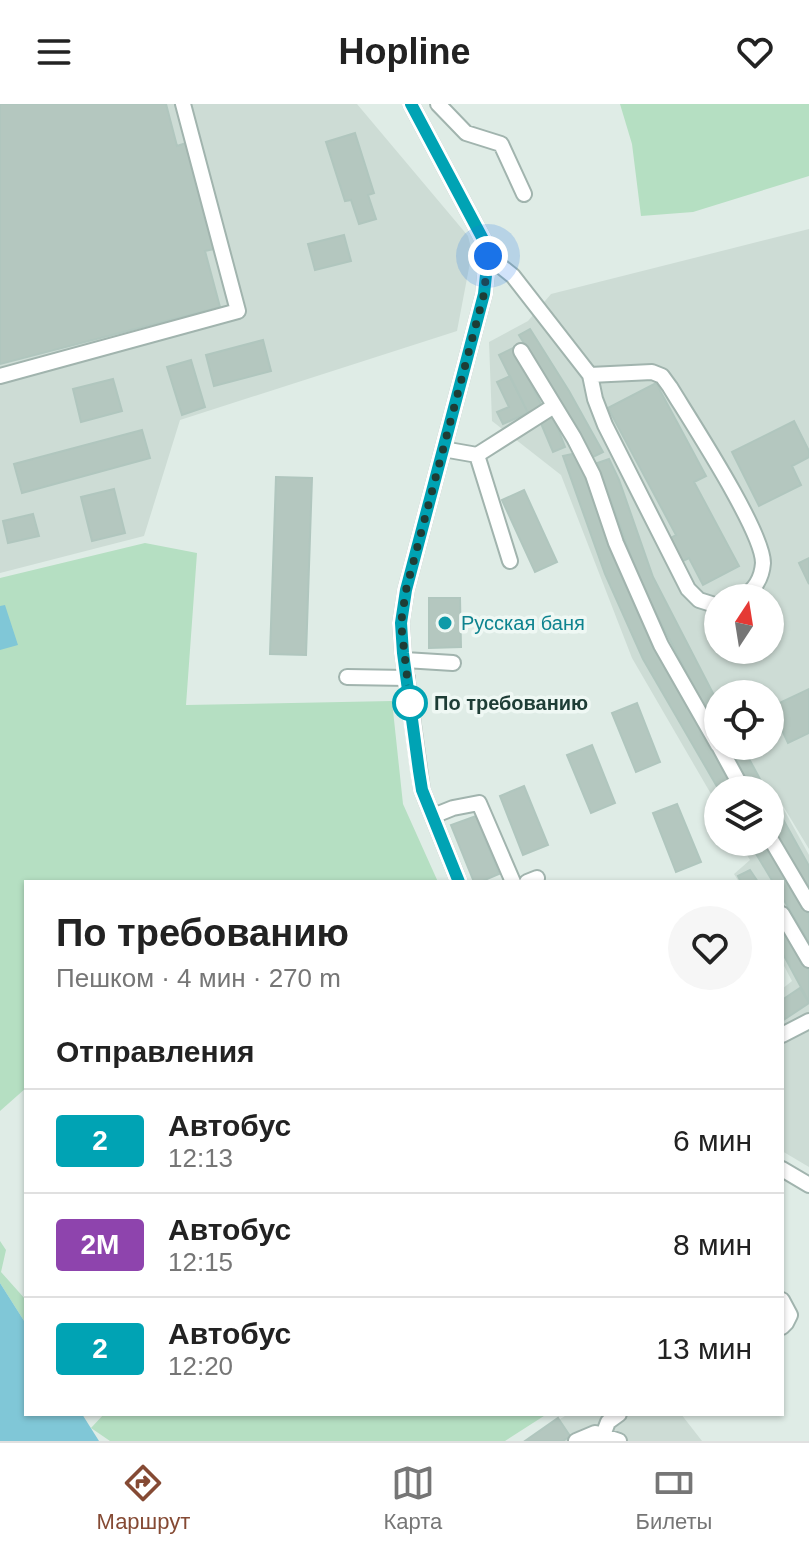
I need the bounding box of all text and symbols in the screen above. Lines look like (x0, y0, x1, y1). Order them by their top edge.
icon: menu (32, 30, 76, 74)
icon: heart (733, 30, 777, 74)
text: Hopline (339, 31, 471, 72)
your location (468, 236, 508, 276)
north arrow (704, 584, 784, 664)
map controls (704, 584, 784, 856)
place label: Русская баня (461, 612, 585, 634)
marker: Русская баня (436, 614, 454, 632)
button: locate (704, 680, 784, 760)
marker: По требованию (393, 686, 427, 720)
place label: По требованию (434, 692, 588, 714)
button: layers (704, 776, 784, 856)
button: heart (668, 906, 752, 990)
text: По требованию (56, 912, 349, 954)
text: Пешком · 4 мин · 270 m (56, 963, 341, 993)
text: Отправления (56, 1035, 255, 1068)
text: Автобус (168, 1109, 291, 1142)
text: 6 мин (673, 1124, 752, 1157)
text: 2 (92, 1125, 108, 1156)
text: 12:13 (168, 1143, 233, 1173)
text: Автобус (168, 1213, 291, 1246)
text: 8 мин (673, 1228, 752, 1261)
text: 2М (81, 1229, 119, 1260)
text: 12:15 (168, 1247, 233, 1277)
text: Автобус (168, 1317, 291, 1350)
text: 13 мин (656, 1332, 752, 1365)
text: 2 (92, 1333, 108, 1364)
text: 12:20 (168, 1351, 233, 1381)
tab: Маршрут (97, 1461, 190, 1535)
tab: Карта (383, 1461, 442, 1535)
tab: Билеты (635, 1461, 712, 1535)

